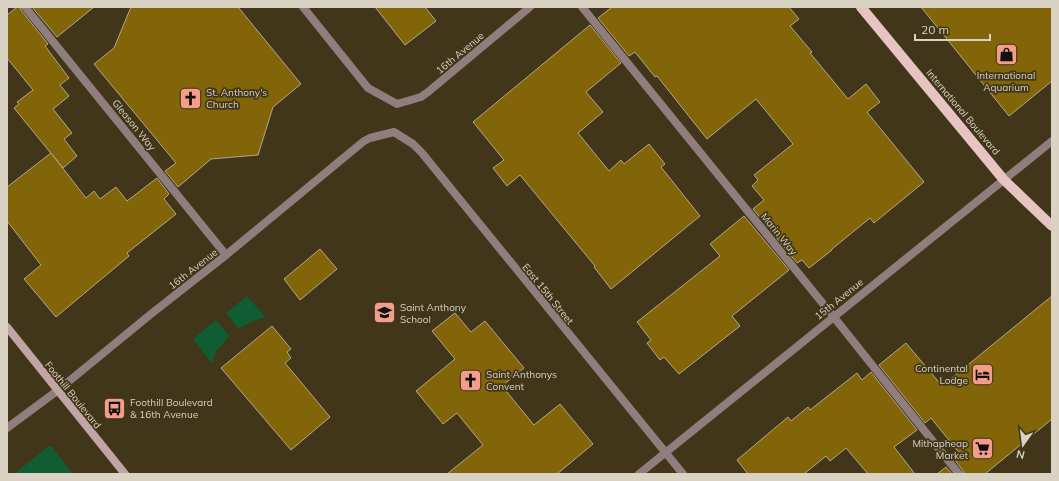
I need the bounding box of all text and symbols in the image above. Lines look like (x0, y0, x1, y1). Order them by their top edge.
scale bar (915, 16, 990, 42)
text: 20 m (921, 22, 949, 37)
street label: 16th Avenue (433, 29, 487, 77)
shop icon: International Aquarium (993, 42, 1019, 68)
street label: International Boulevard (923, 66, 1003, 158)
place label: International Aquarium (977, 69, 1035, 94)
church icon: St. Anthony's Church (177, 85, 203, 111)
place label: St. Anthony's Church (206, 86, 267, 111)
street label: Gleason Way (109, 97, 159, 154)
street label: Marin Way (758, 210, 800, 258)
street label: 16th Avenue (166, 246, 220, 292)
street label: East 15th Street (520, 261, 577, 327)
street label: 15th Avenue (812, 275, 866, 323)
school or university icon: Saint Anthony School (371, 300, 397, 326)
place label: Saint Anthony School (400, 301, 467, 326)
street label: Foothill Boulevard (42, 359, 104, 431)
hotel icon: Continental Lodge (970, 361, 996, 387)
place label: Continental Lodge (915, 362, 968, 387)
church icon: Saint Anthonys Convent (457, 367, 483, 393)
place label: Saint Anthonys Convent (486, 368, 557, 393)
bus stop icon: Foothill Boulevard & 16th Avenue (102, 395, 128, 421)
place label: Foothill Boulevard & 16th Avenue (130, 396, 213, 421)
north arrow (1003, 425, 1043, 465)
supermarket icon: Mithapheap Market (970, 436, 996, 462)
place label: Mithapheap Market (912, 437, 968, 462)
text: N (1015, 447, 1026, 463)

